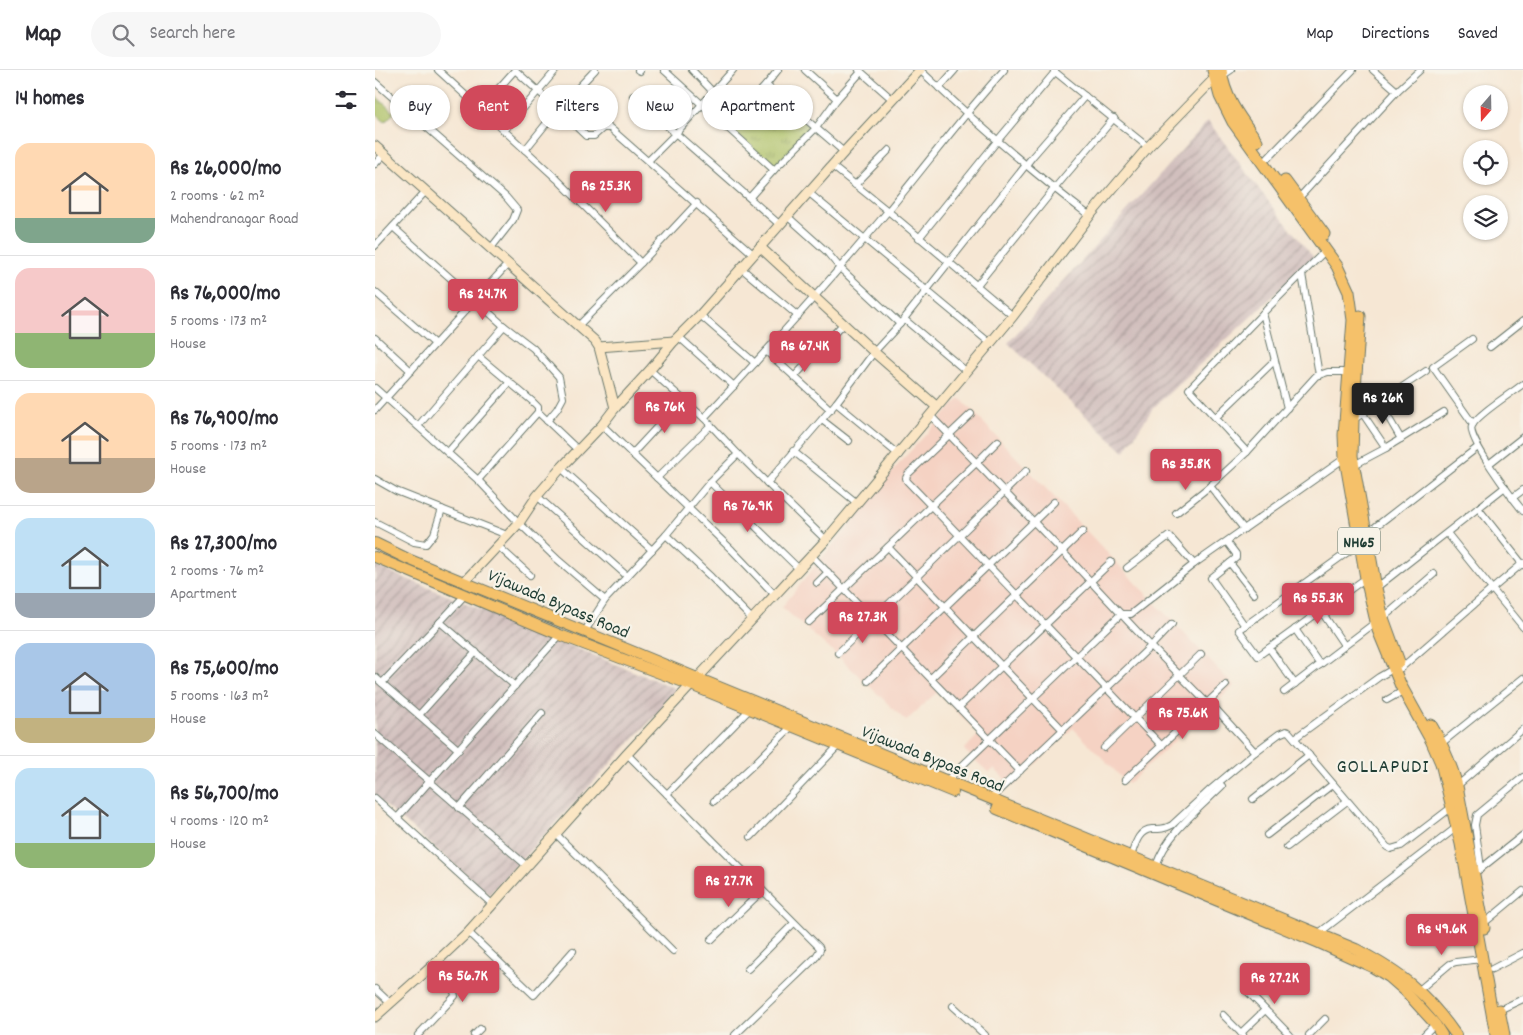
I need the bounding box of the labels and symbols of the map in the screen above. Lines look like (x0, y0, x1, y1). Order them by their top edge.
north arrow (1463, 85, 1507, 130)
pin: Rs 25.3K (554, 170, 658, 213)
pin: Rs 24.7K (431, 278, 535, 321)
pin: Rs 67.4K (753, 330, 857, 373)
pin: Rs 26K (1342, 382, 1424, 425)
pin: Rs 76K (624, 392, 706, 434)
pin: Rs 35.8K (1134, 448, 1238, 491)
pin: Rs 76.9K (696, 490, 800, 533)
road number: NH65 (1338, 528, 1380, 554)
street label: Vijawada Bypass Road (483, 564, 633, 646)
pin: Rs 55.3K (1266, 582, 1370, 625)
pin: Rs 27.3K (811, 602, 915, 644)
pin: Rs 75.6K (1131, 698, 1235, 740)
street label: Vijawada Bypass Road (857, 720, 1007, 800)
district label: GOLLAPUDI (1336, 754, 1430, 782)
pin: Rs 27.7K (677, 866, 781, 908)
pin: Rs 49.6K (1390, 914, 1494, 956)
pin: Rs 56.7K (411, 960, 515, 1003)
pin: Rs 27.2K (1223, 962, 1327, 1005)

